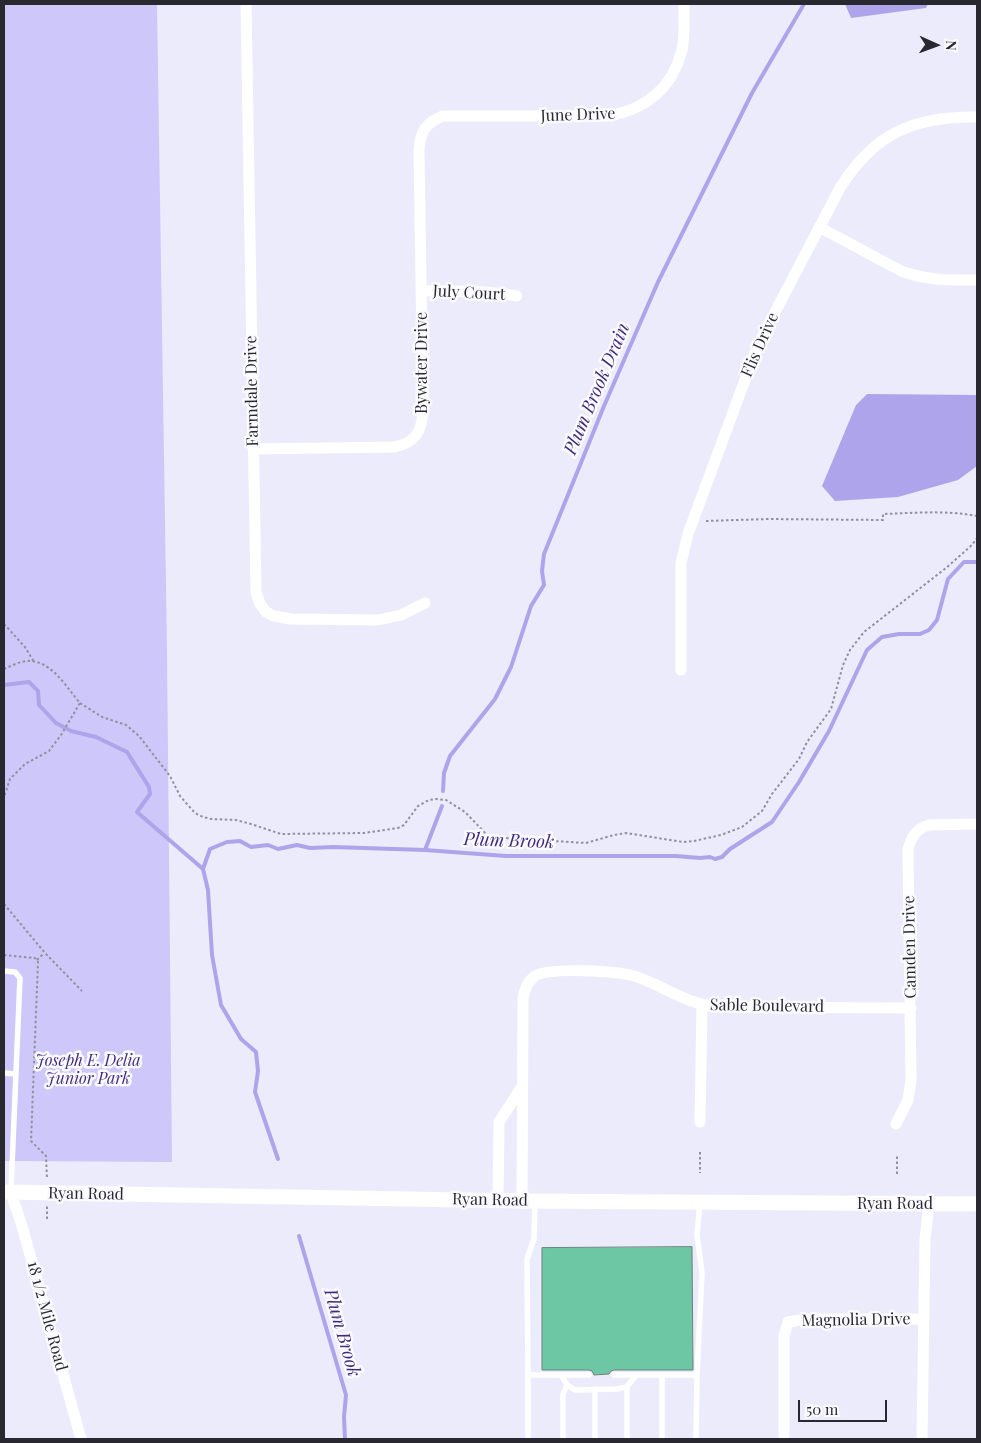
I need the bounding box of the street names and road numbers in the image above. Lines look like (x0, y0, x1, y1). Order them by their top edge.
street label: June Drive (540, 104, 616, 126)
street label: July Court (432, 282, 506, 304)
street label: Flis Drive (737, 310, 783, 380)
street label: Bywater Drive (412, 312, 432, 414)
street label: Farmdale Drive (241, 335, 263, 447)
street label: Camden Drive (900, 895, 920, 999)
street label: Sable Boulevard (710, 995, 824, 1017)
street label: Ryan Road (48, 1184, 124, 1204)
street label: Ryan Road (452, 1190, 528, 1210)
street label: Ryan Road (857, 1194, 933, 1214)
street label: 18 1/2 Mile Road (23, 1259, 71, 1373)
street label: Magnolia Drive (801, 1309, 911, 1331)

